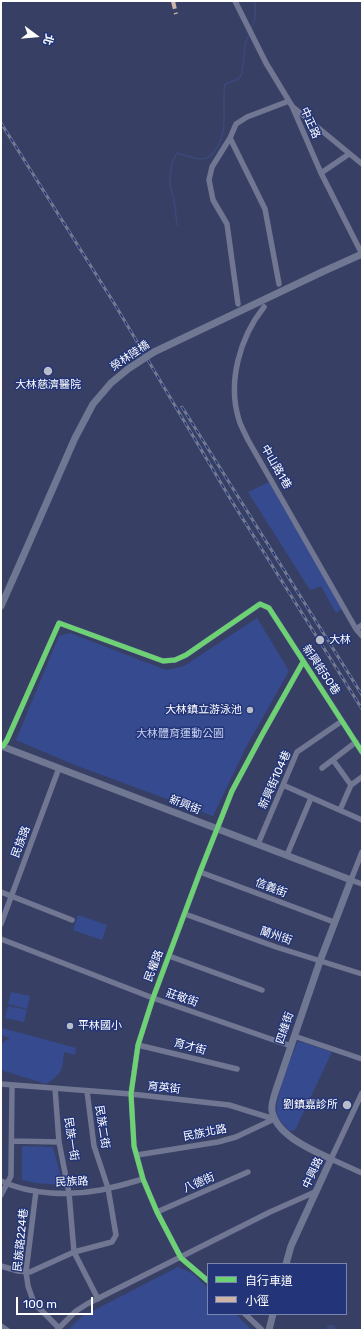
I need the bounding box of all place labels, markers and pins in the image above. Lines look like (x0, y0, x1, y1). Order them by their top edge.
marker: 大林慈濟醫院 (42, 365, 54, 377)
place label: 大林慈濟醫院 (15, 378, 81, 392)
place label: 大林 (329, 633, 351, 647)
marker: 大林 (314, 634, 326, 646)
place label: 大林鎮立游泳池 (165, 703, 242, 717)
marker: 大林鎮立游泳池 (245, 705, 255, 715)
place label: 平林國小 (78, 1019, 122, 1033)
marker: 平林國小 (65, 1021, 75, 1031)
place label: 劉鎮嘉診所 (283, 1098, 338, 1112)
marker: 劉鎮嘉診所 (341, 1099, 353, 1111)

